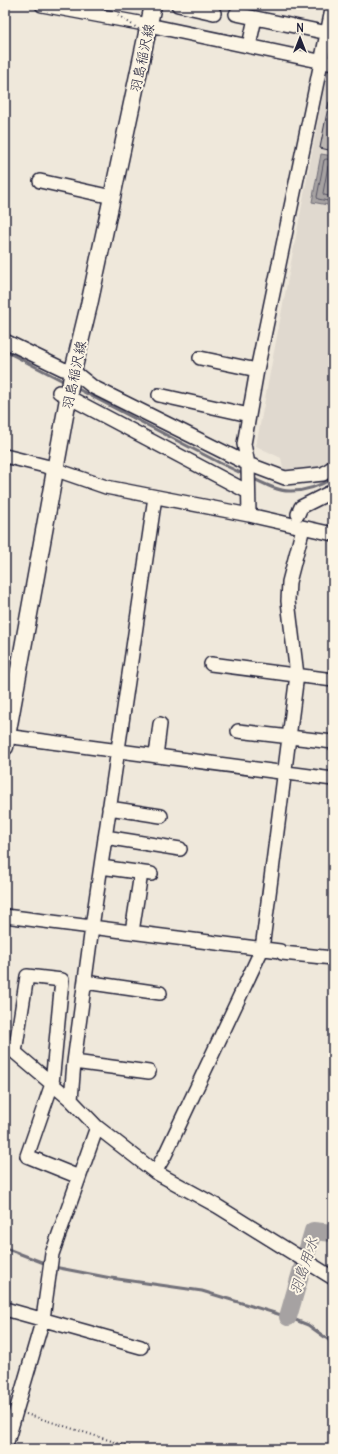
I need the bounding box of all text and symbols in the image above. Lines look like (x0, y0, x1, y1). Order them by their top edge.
north arrow (280, 18, 320, 58)
text: N (296, 21, 304, 35)
street label: 羽島稲沢線 (126, 22, 158, 94)
street label: 羽島稲沢線 (58, 339, 90, 411)
water label: 羽島用水 (285, 1234, 322, 1297)

